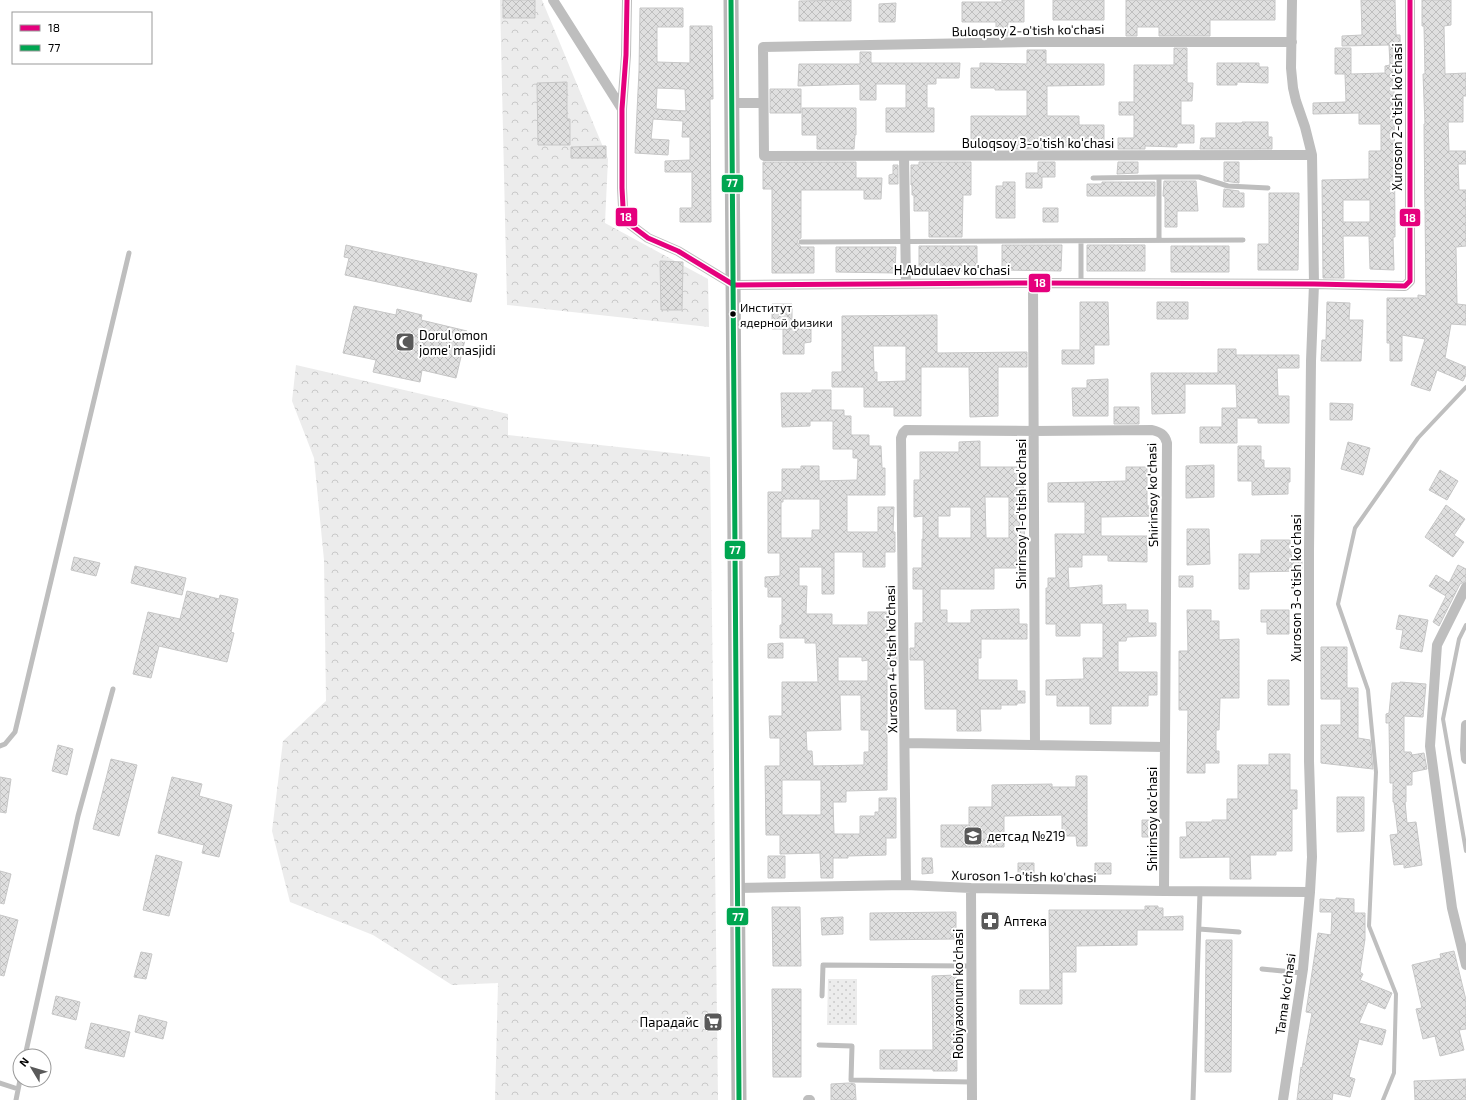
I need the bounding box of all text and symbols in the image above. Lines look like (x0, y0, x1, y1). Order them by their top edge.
legend (12, 12, 152, 64)
text: 18 (48, 20, 60, 34)
street label: Buloqsoy 2-o'tish ko'chasi (952, 21, 1104, 39)
text: 77 (48, 40, 60, 54)
street label: Xuroson 2-o'tish ko'chasi (1389, 43, 1405, 191)
street label: Buloqsoy 3-o'tish ko'chasi (962, 135, 1114, 151)
line badge: 77 (721, 174, 744, 193)
text: 77 (726, 176, 738, 189)
line badge: 18 (615, 207, 638, 227)
line badge: 18 (1399, 208, 1421, 227)
text: 18 (620, 210, 632, 223)
text: 18 (1404, 211, 1416, 224)
street label: H.Abdulaev ko'chasi (894, 262, 1010, 278)
line badge: 18 (1028, 273, 1051, 293)
text: 18 (1034, 276, 1046, 289)
place label: Институт ядерной физики (740, 300, 833, 329)
marker: Институт ядерной физики (728, 309, 738, 319)
place label: Dorul omon jome' masjidi (419, 327, 496, 358)
mosque icon: Dorul omon jome' masjidi (394, 331, 416, 353)
street label: Shirinsoy 1-o'tish ko'chasi (1013, 439, 1029, 589)
street label: Shirinsoy ko'chasi (1143, 443, 1161, 547)
street label: Xuroson 3-o'tish ko'chasi (1288, 514, 1304, 662)
line badge: 77 (724, 540, 746, 560)
text: 77 (729, 543, 741, 556)
street label: Xuroson 4-o'tish ko'chasi (882, 585, 900, 733)
street label: Shirinsoy ko'chasi (1144, 767, 1160, 871)
school or university icon: детсад №219 (962, 825, 984, 847)
place label: детсад №219 (987, 828, 1066, 844)
street label: Хuroson 1-o'tish ko'chasi (951, 867, 1097, 885)
line badge: 77 (726, 907, 749, 926)
text: 77 (732, 910, 744, 923)
pharmacy icon: Аптека (979, 910, 1001, 932)
place label: Аптека (1004, 913, 1047, 929)
street label: Robiyaxonum ko'chasi (950, 929, 966, 1059)
street label: Tama ko'chasi (1271, 952, 1299, 1036)
supermarket icon: Парадайс (702, 1011, 724, 1033)
place label: Парадайс (640, 1014, 699, 1030)
north arrow (12, 1048, 52, 1088)
text: N (16, 1054, 31, 1069)

